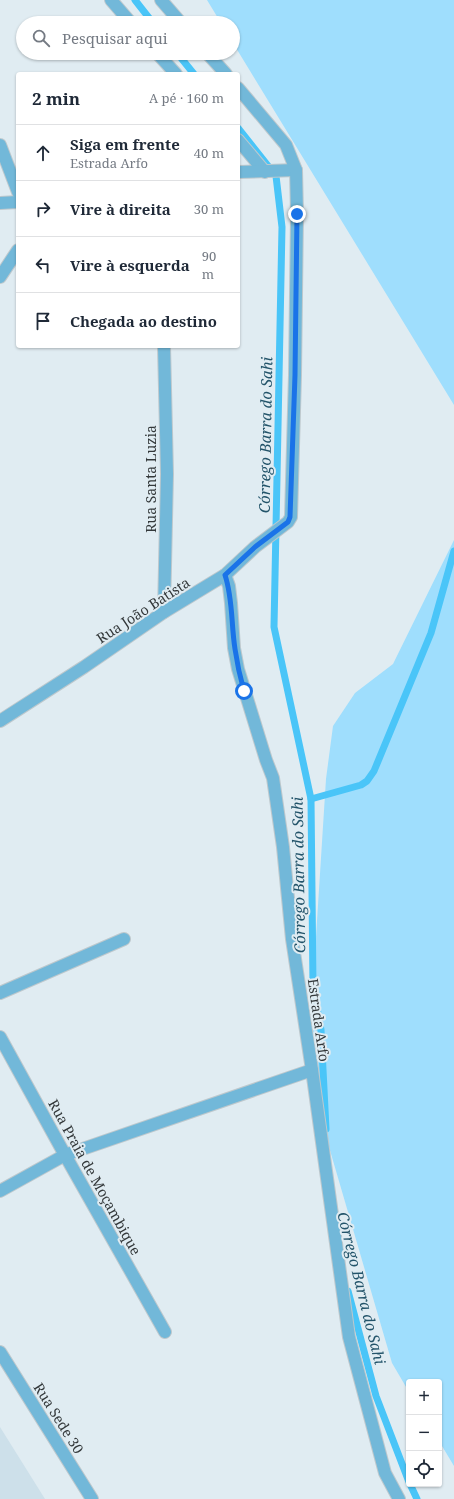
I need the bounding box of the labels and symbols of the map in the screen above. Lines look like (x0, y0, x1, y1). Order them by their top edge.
route end (288, 205, 306, 223)
water label: Córrego Barra do Sahi (254, 356, 276, 513)
street label: Rua Santa Luzia (141, 425, 160, 533)
street label: Rua João Batista (93, 573, 193, 647)
route start (235, 682, 253, 700)
water label: Córrego Barra do Sahi (287, 796, 309, 953)
street label: Estrada Arfo (304, 977, 334, 1063)
street label: Rua Praia de Moçambique (44, 1096, 146, 1258)
water label: Córrego Barra do Sahi (333, 1210, 391, 1367)
street label: Rua Sede 30 (30, 1379, 88, 1457)

